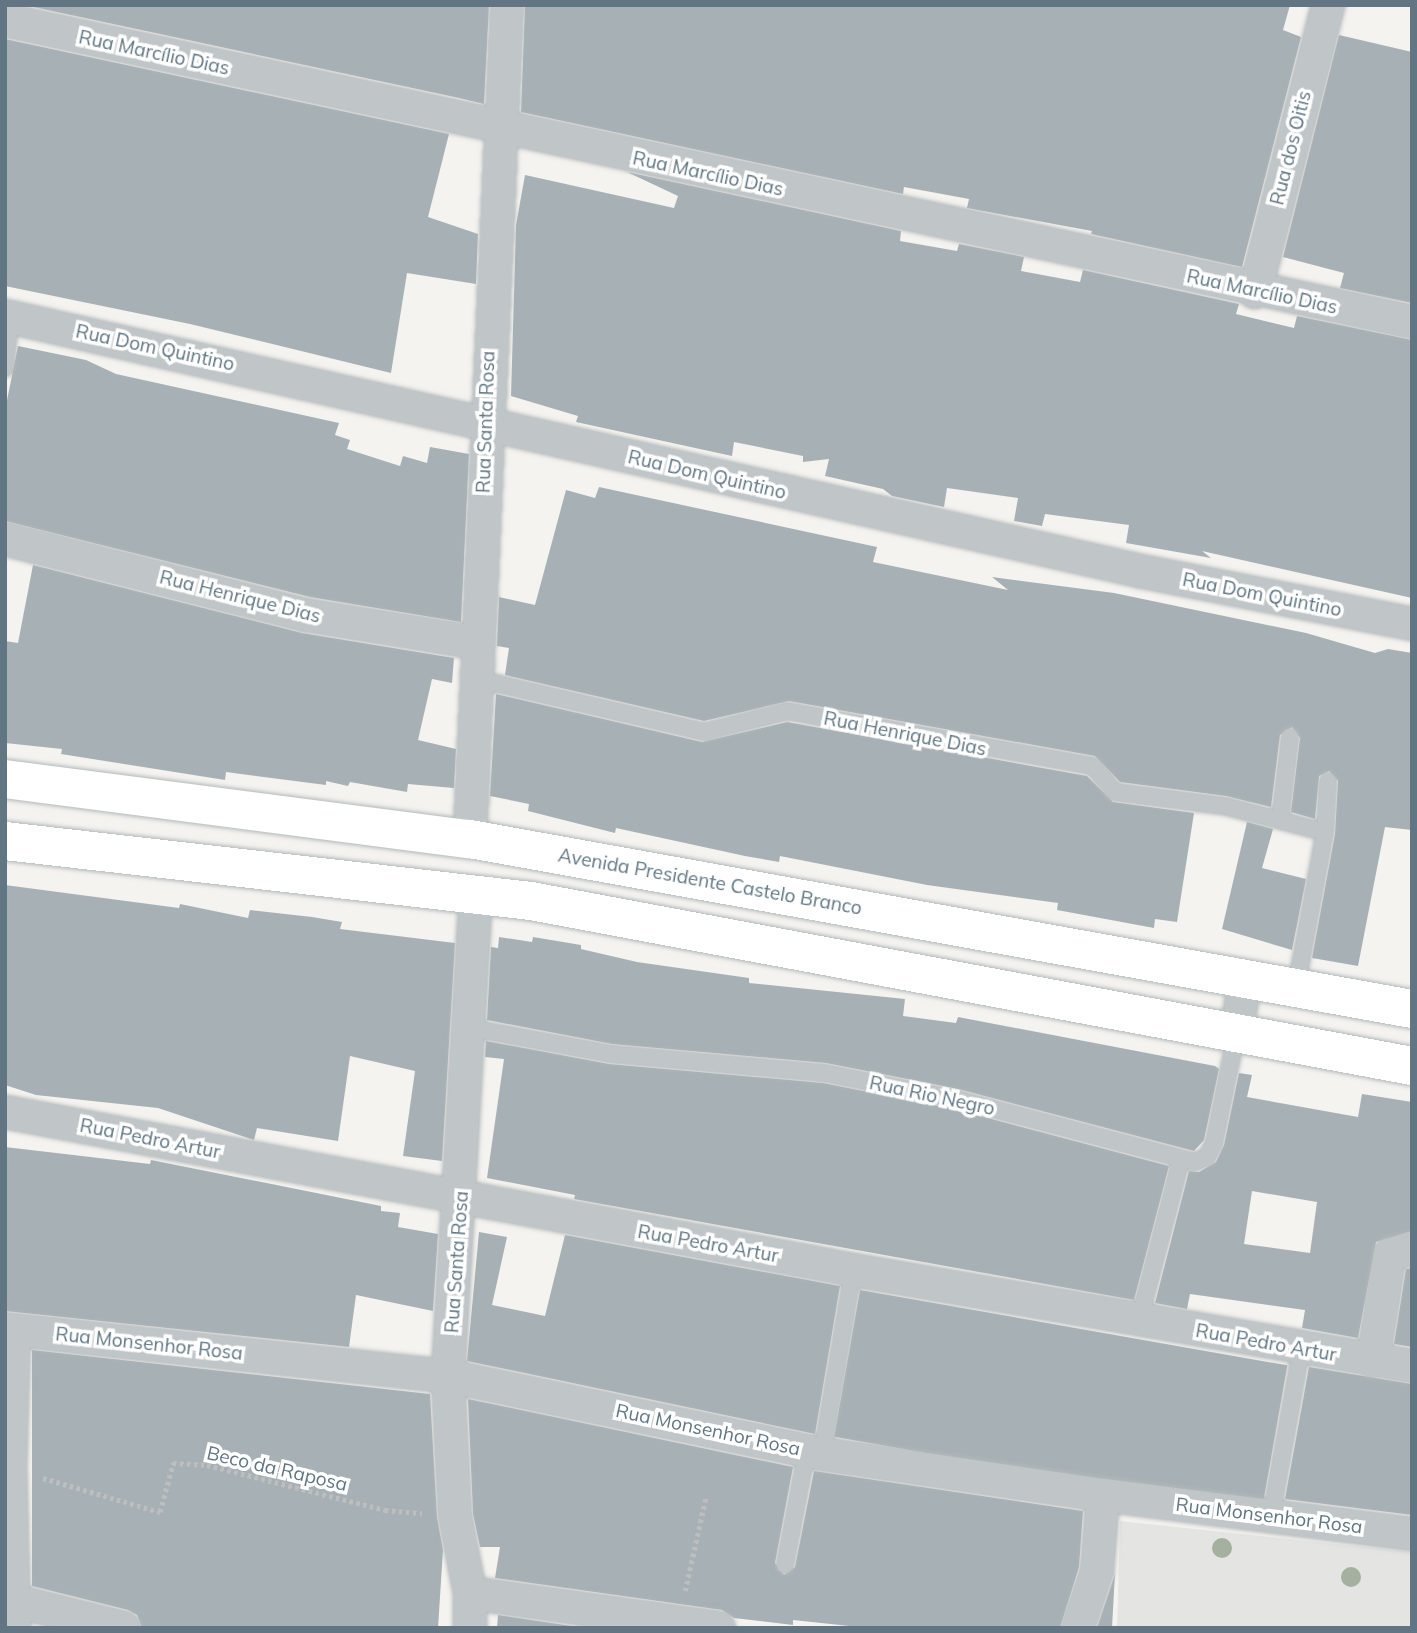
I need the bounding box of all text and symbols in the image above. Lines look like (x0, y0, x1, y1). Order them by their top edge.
street label: Rua Marcílio Dias (77, 26, 231, 80)
street label: Rua dos Oitis (1266, 89, 1316, 207)
street label: Rua Marcílio Dias (631, 147, 785, 201)
street label: Rua Marcílio Dias (1185, 265, 1339, 319)
street label: Rua Dom Quintino (74, 320, 236, 376)
street label: Rua Santa Rosa (472, 350, 500, 494)
street label: Rua Dom Quintino (626, 446, 788, 504)
street label: Rua Henrique Dias (157, 566, 323, 628)
street label: Rua Dom Quintino (1181, 568, 1343, 622)
street label: Rua Henrique Dias (822, 707, 988, 761)
street label: Avenida Presidente Castelo Branco (556, 844, 864, 920)
street label: Rua Rio Negro (867, 1072, 997, 1120)
street label: Rua Pedro Artur (78, 1114, 222, 1164)
street label: Rua Santa Rosa (441, 1190, 473, 1334)
street label: Rua Pedro Artur (636, 1220, 780, 1268)
street label: Rua Pedro Artur (1194, 1319, 1338, 1367)
street label: Rua Monsenhor Rosa (54, 1323, 244, 1365)
street label: Rua Monsenhor Rosa (614, 1399, 802, 1461)
street label: Beco da Raposa (204, 1442, 350, 1496)
street label: Rua Monsenhor Rosa (1174, 1493, 1364, 1539)

